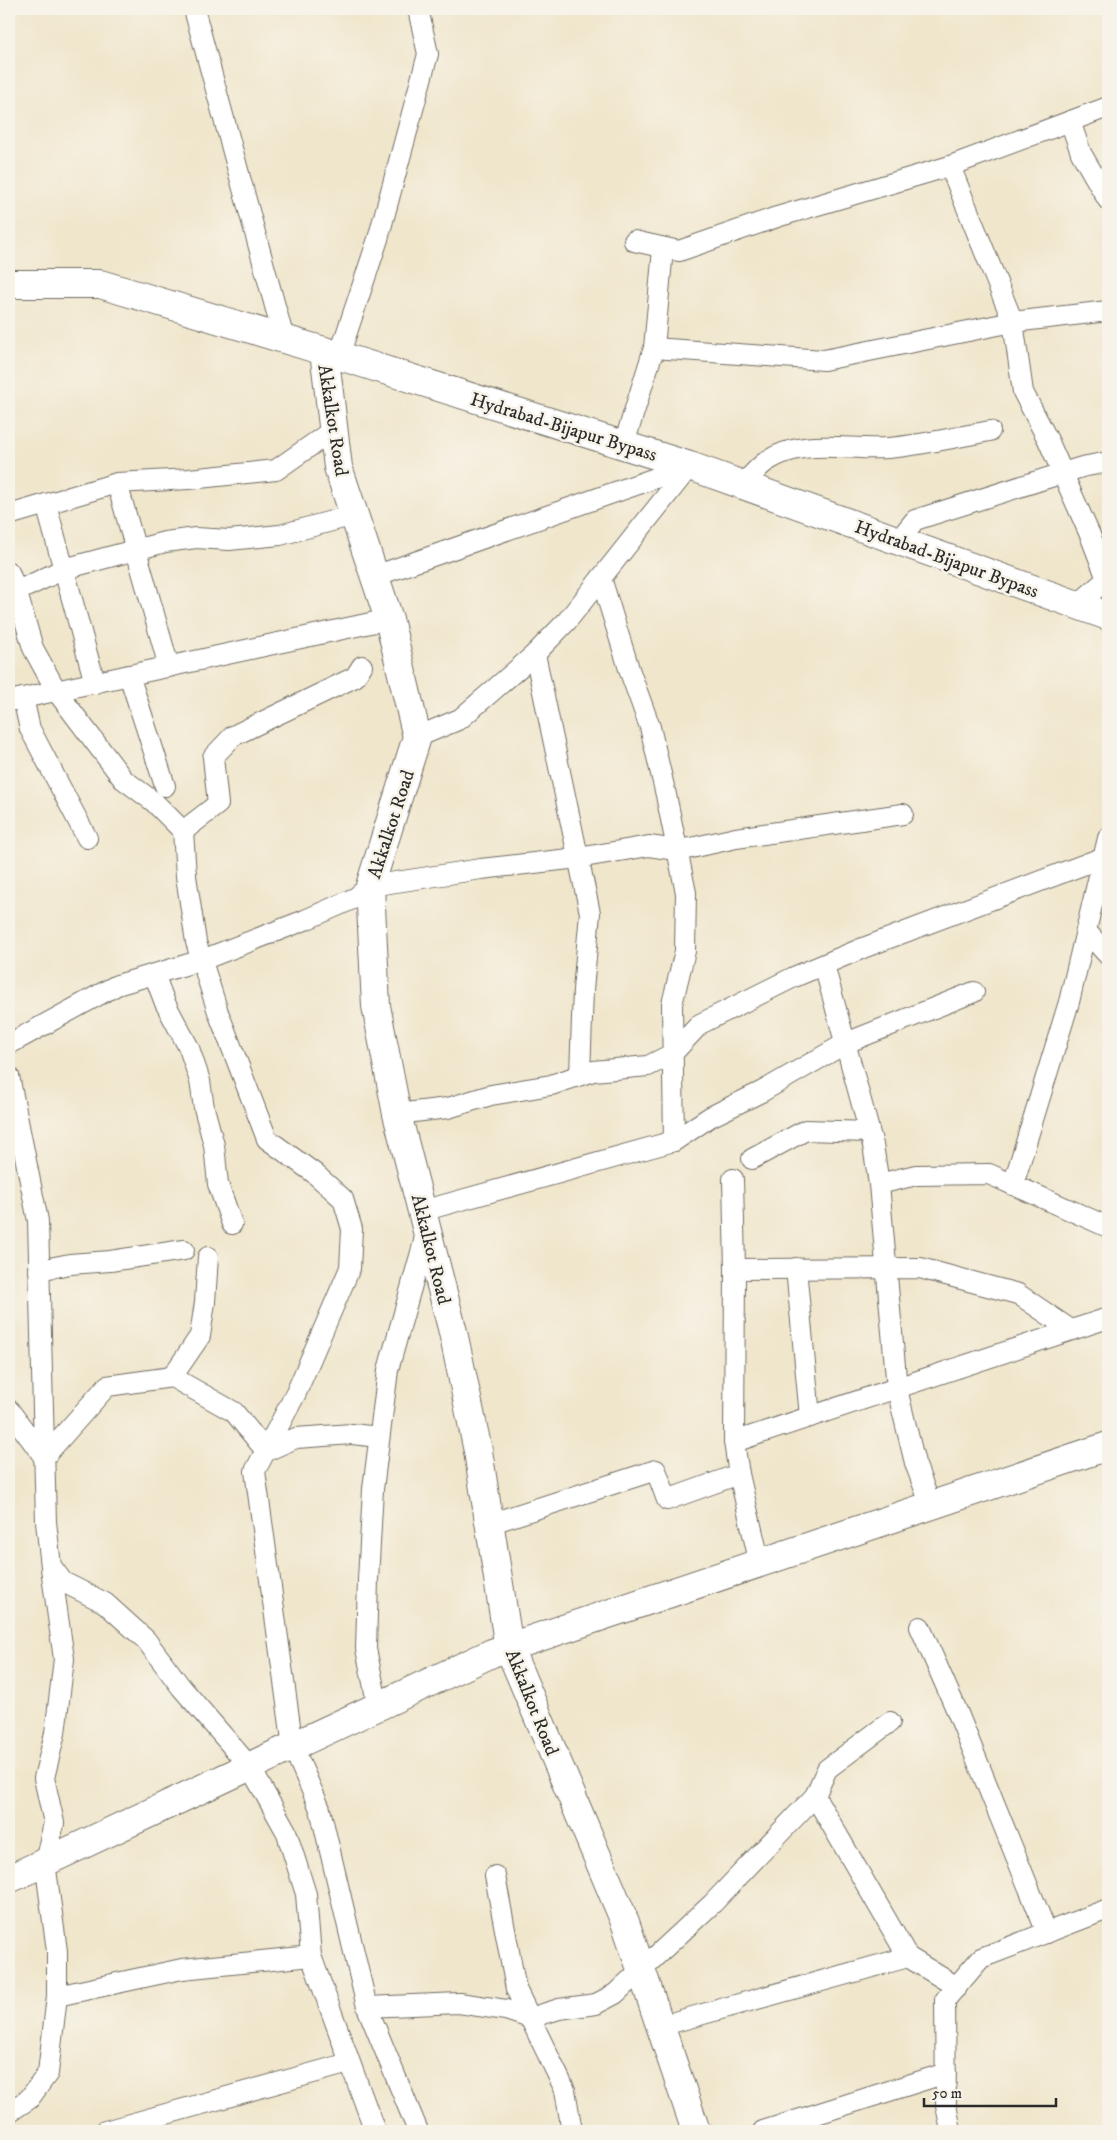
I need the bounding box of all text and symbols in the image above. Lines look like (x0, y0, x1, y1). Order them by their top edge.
street label: Akkalkot Road (312, 363, 353, 478)
street label: Hydrabad-Bijapur Bypass (467, 388, 660, 467)
street label: Hydrabad-Bijapur Bypass (851, 515, 1042, 603)
street label: Akkalkot Road (363, 767, 420, 882)
street label: Akkalkot Road (406, 1192, 455, 1307)
street label: Akkalkot Road (500, 1646, 564, 1760)
scale bar (924, 2075, 1057, 2107)
text: 50 m (932, 2084, 962, 2103)

